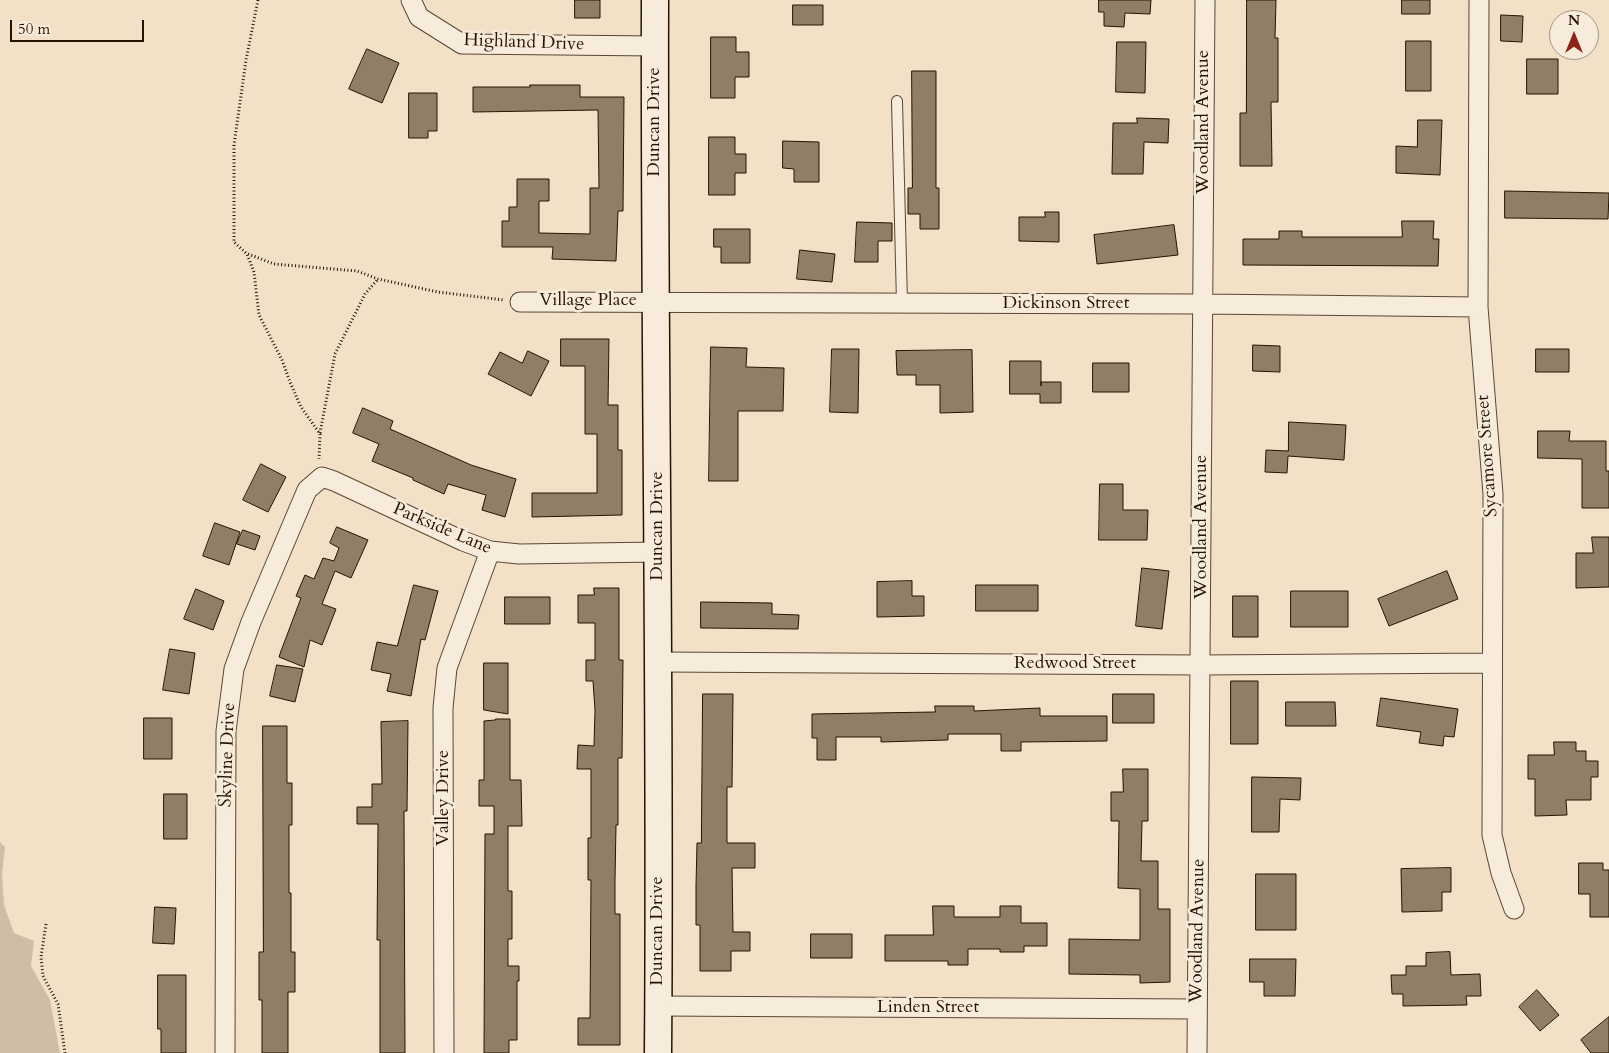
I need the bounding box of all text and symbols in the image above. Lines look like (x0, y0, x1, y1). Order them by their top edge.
scale bar (12, 10, 146, 42)
north arrow (1549, 10, 1599, 60)
text: N (1568, 11, 1580, 30)
text: 50 m (18, 19, 50, 39)
street label: Highland Drive (463, 30, 585, 56)
street label: Woodland Avenue (1193, 50, 1215, 194)
street label: Duncan Drive (644, 67, 666, 177)
street label: Village Place (539, 290, 637, 312)
street label: Dickinson Street (1003, 293, 1129, 315)
street label: Sycamore Street (1473, 394, 1503, 518)
street label: Woodland Avenue (1191, 455, 1213, 599)
street label: Duncan Drive (647, 471, 669, 581)
street label: Parkside Lane (389, 498, 495, 560)
street label: Redwood Street (1014, 653, 1136, 675)
street label: Skyline Drive (215, 702, 241, 808)
street label: Valley Drive (433, 750, 455, 846)
street label: Woodland Avenue (1186, 859, 1210, 1003)
street label: Duncan Drive (647, 876, 669, 986)
street label: Linden Street (877, 997, 979, 1019)

